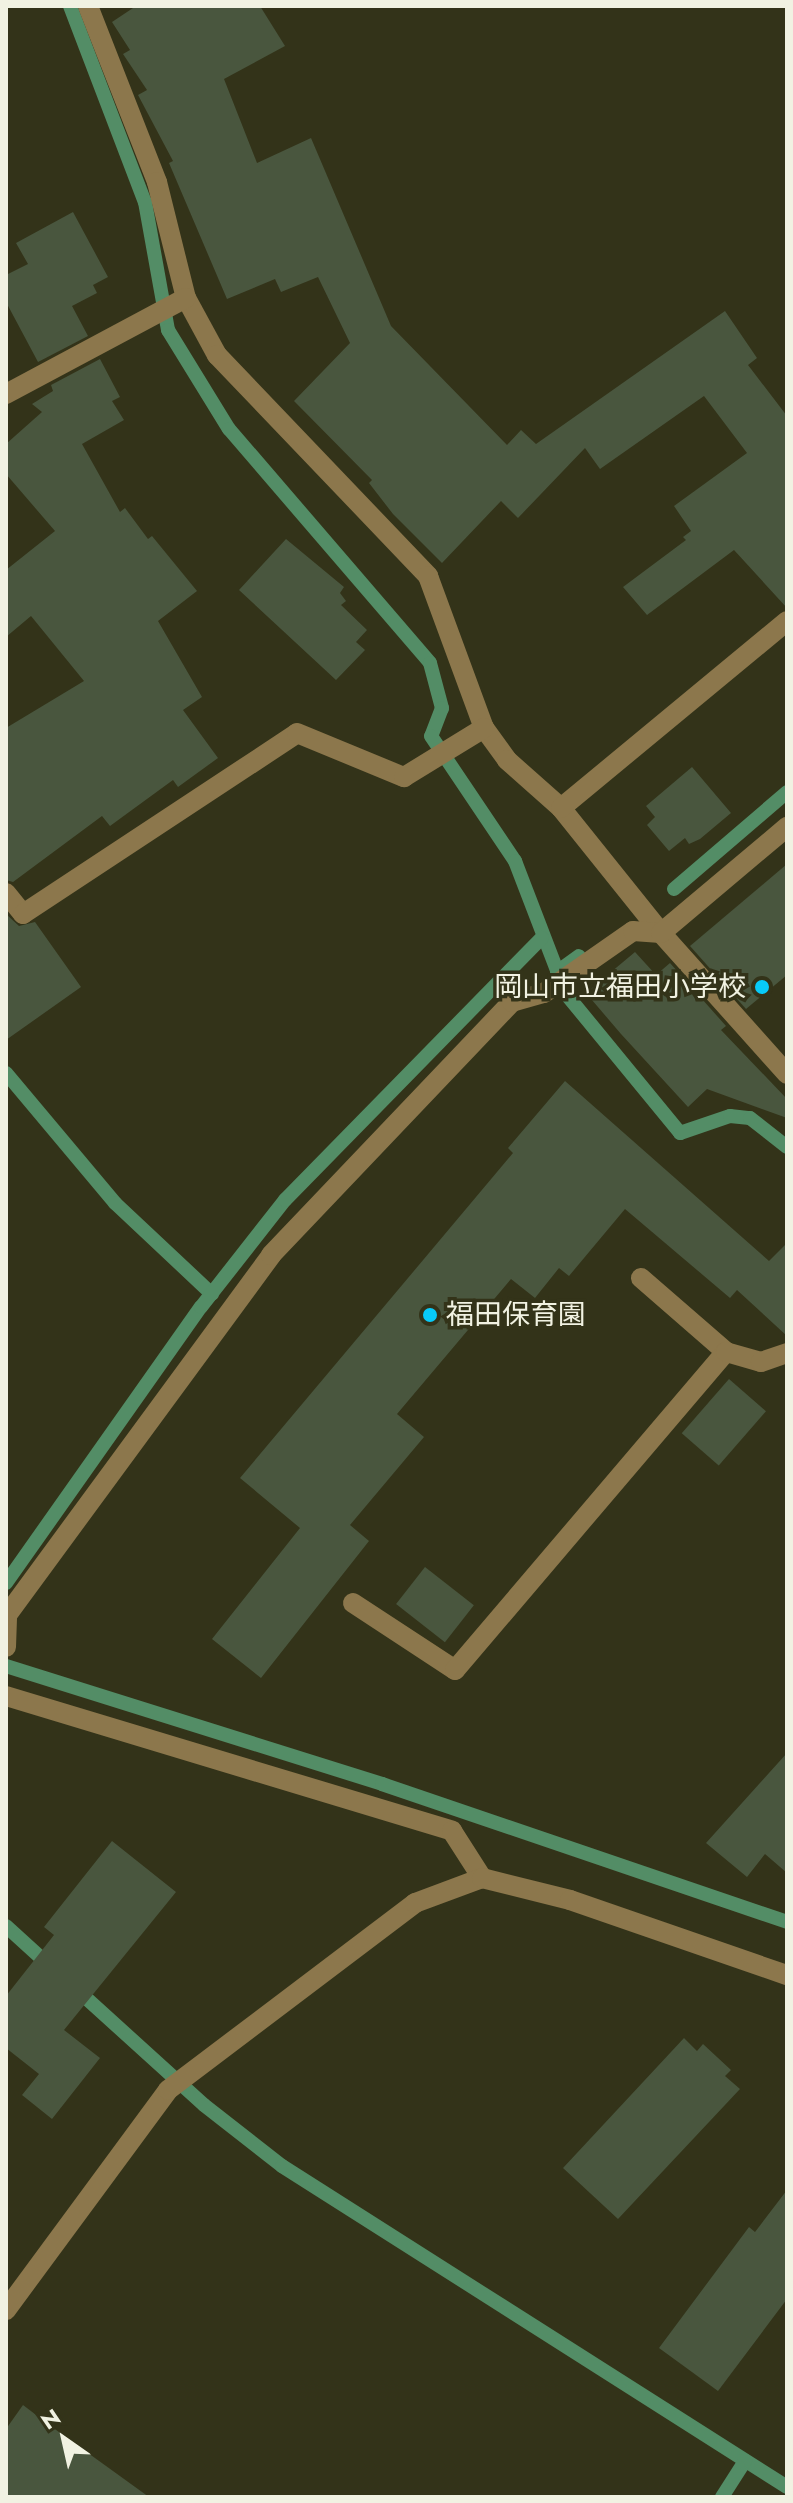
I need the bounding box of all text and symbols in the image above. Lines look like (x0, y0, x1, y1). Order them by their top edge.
place label: 岡山市立福田小学校 (494, 970, 746, 1004)
marker: 岡山市立福田小学校 (753, 978, 771, 996)
place label: 福田保育園 (446, 1298, 586, 1332)
marker: 福田保育園 (421, 1306, 439, 1324)
north arrow (24, 2399, 104, 2479)
text: N (34, 2401, 67, 2437)

